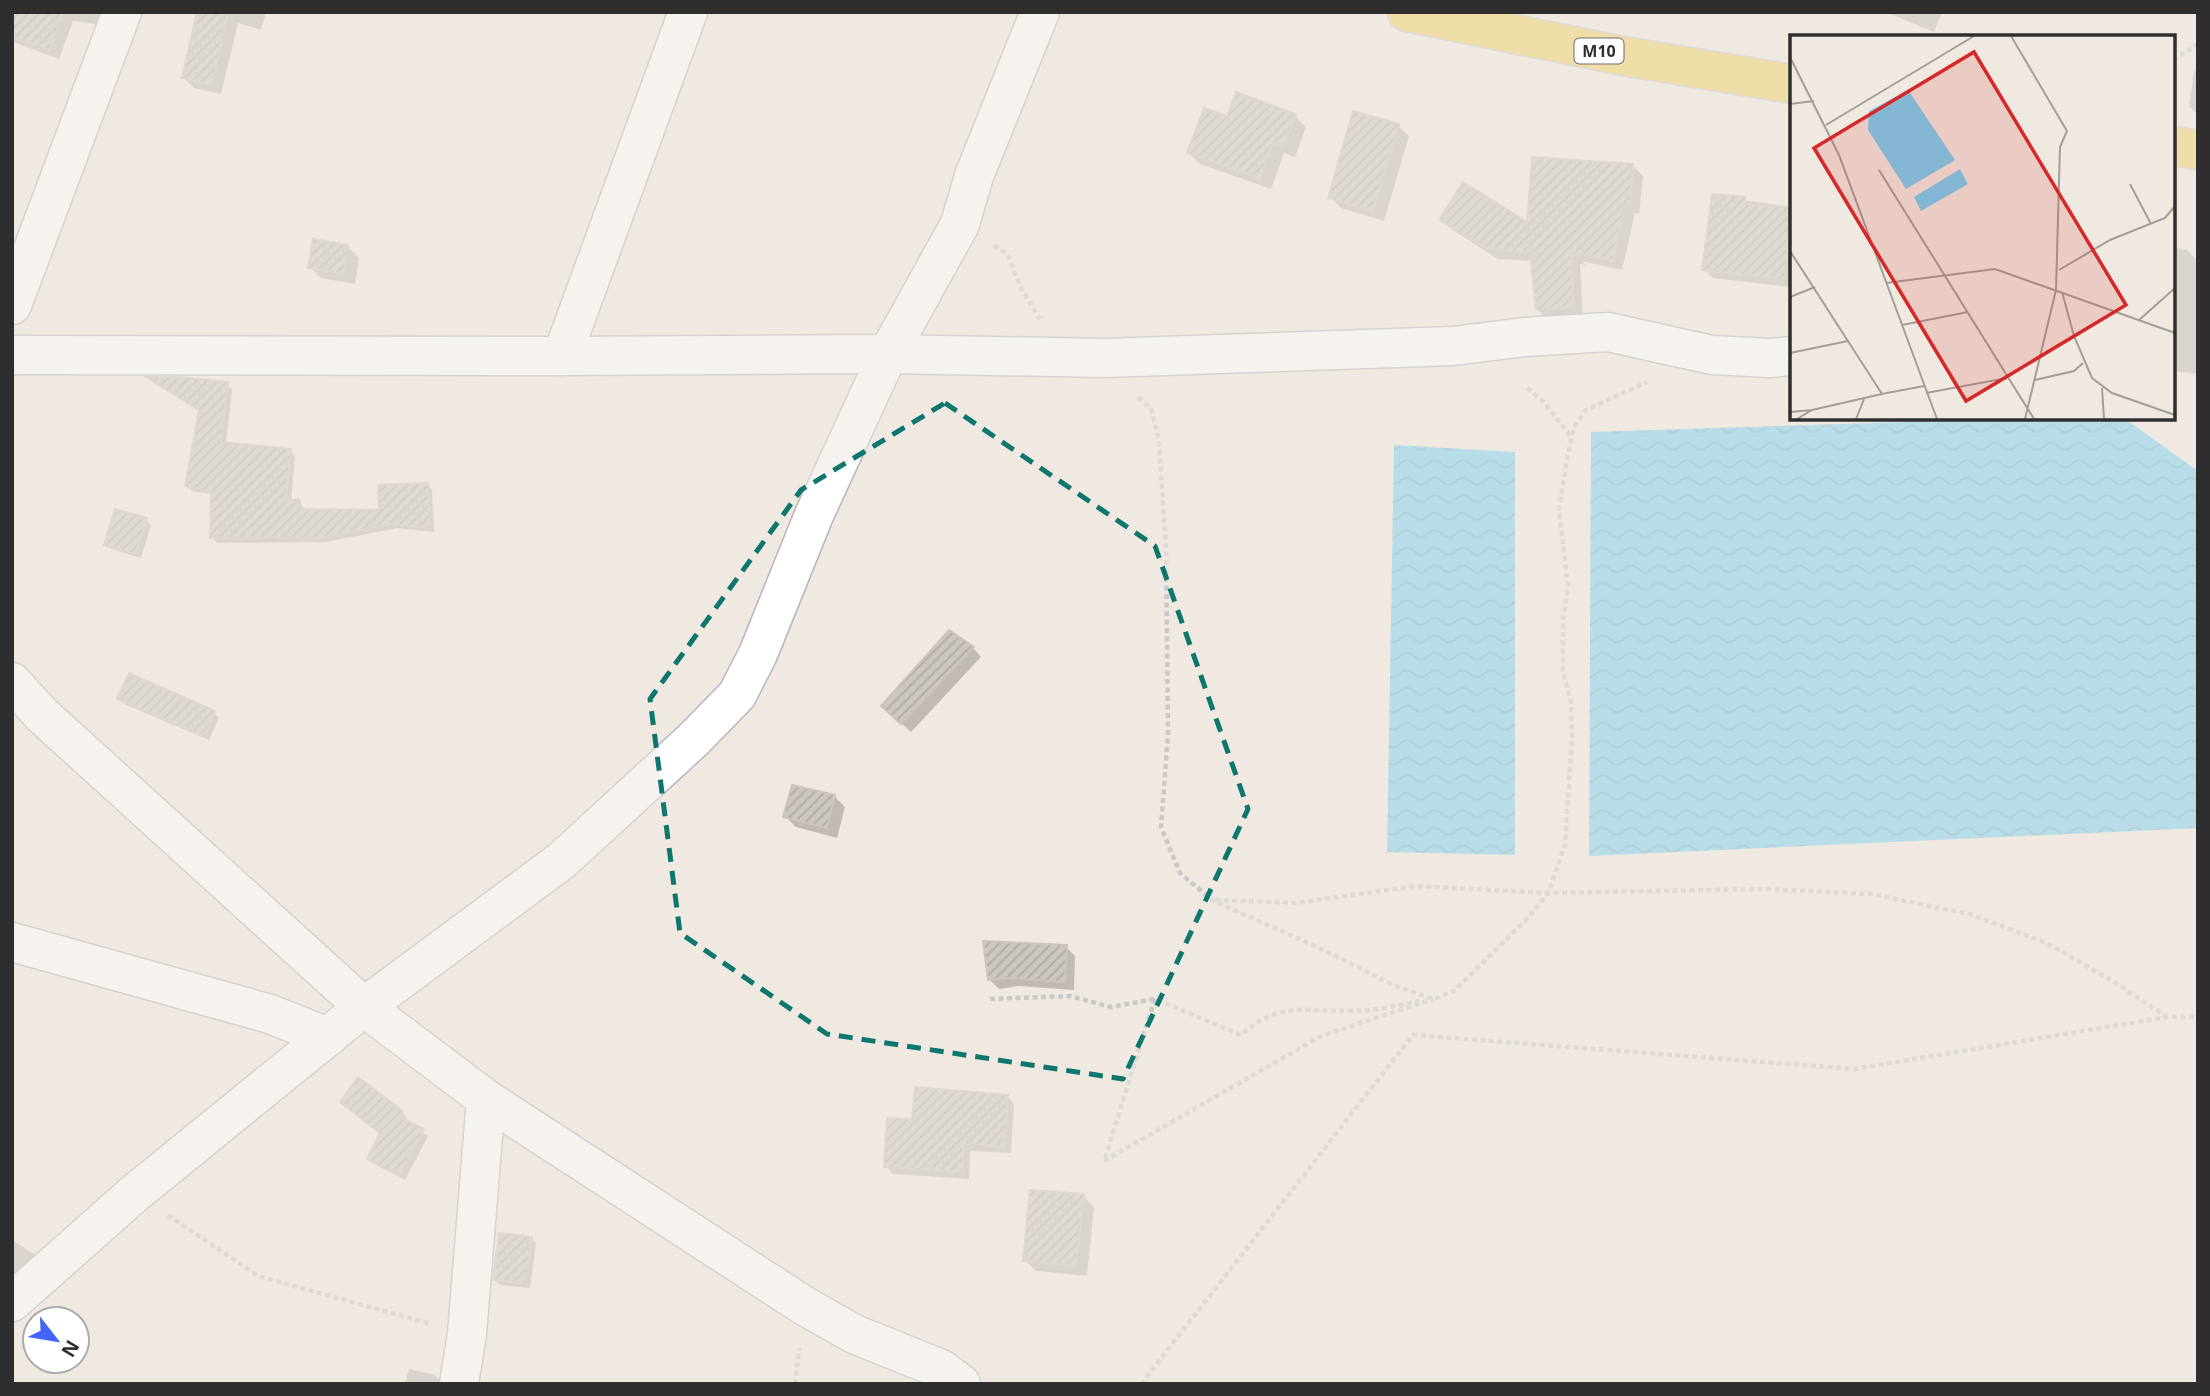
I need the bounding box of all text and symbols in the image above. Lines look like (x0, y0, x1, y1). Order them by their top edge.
inset map (1790, 35, 2175, 420)
road number: M10 (1574, 38, 1624, 64)
north arrow (21, 1305, 91, 1375)
text: N (55, 1335, 86, 1362)

